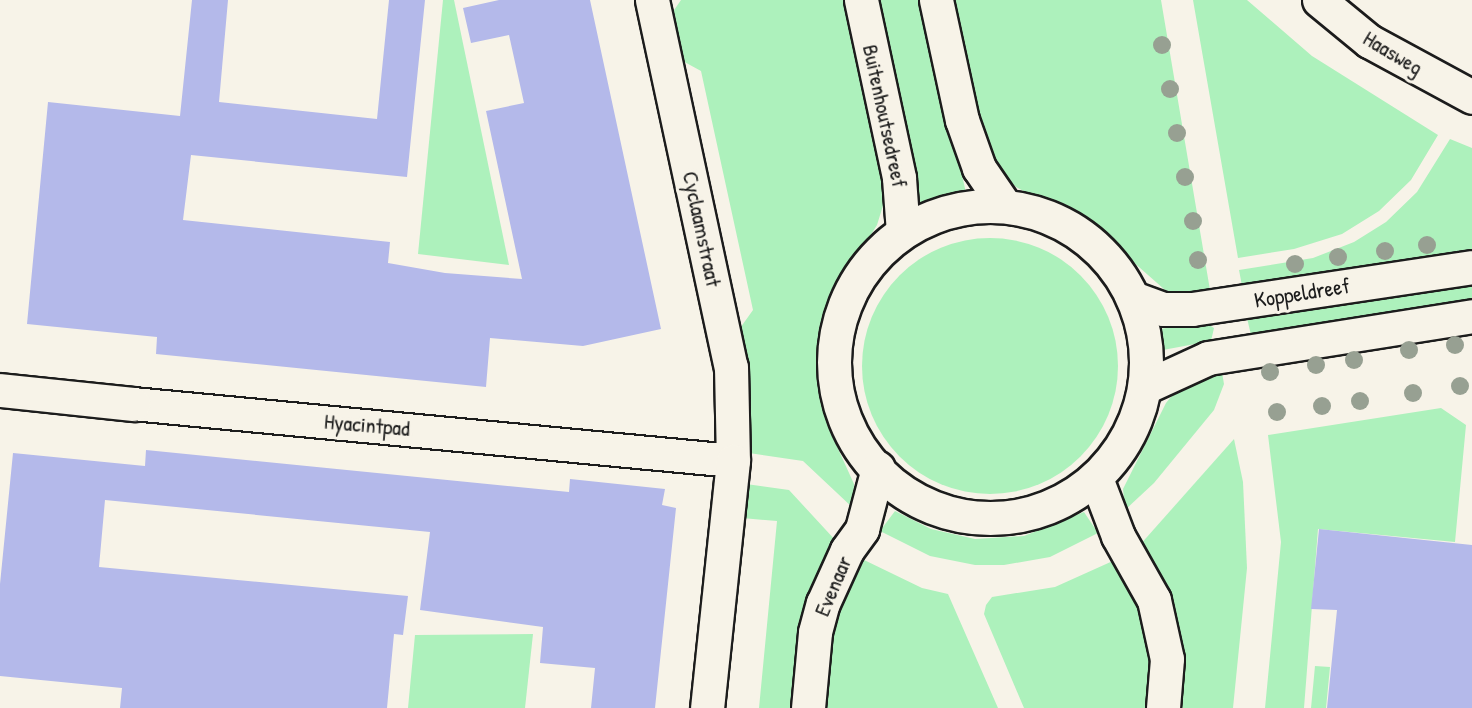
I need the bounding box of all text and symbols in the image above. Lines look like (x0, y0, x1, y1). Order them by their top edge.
street label: Haasweg (1358, 25, 1428, 81)
street label: Buitenhoutsedreef (857, 42, 913, 190)
street label: Cyclaamstraat (677, 169, 727, 289)
street label: Koppeldreef (1252, 272, 1352, 314)
street label: Hyacintpad (323, 408, 411, 442)
street label: Evenaar (809, 552, 857, 620)

